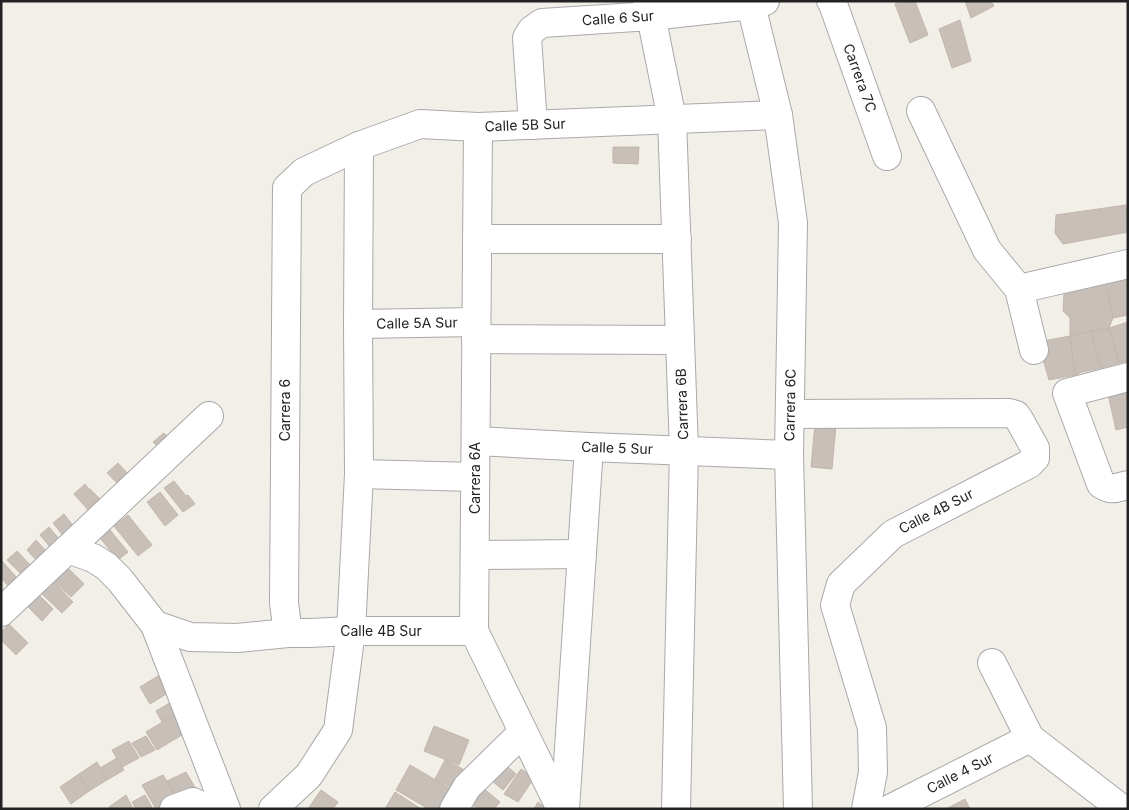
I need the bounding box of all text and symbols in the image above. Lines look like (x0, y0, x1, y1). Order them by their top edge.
street label: Calle 6 Sur (581, 7, 655, 28)
street label: Carrera 7C (840, 41, 881, 115)
street label: Calle 5B Sur (484, 115, 566, 134)
street label: Calle 5A Sur (376, 313, 458, 332)
street label: Carrera 6B (672, 368, 691, 440)
street label: Carrera 6C (780, 368, 799, 442)
street label: Carrera 6 (276, 379, 293, 441)
street label: Calle 5 Sur (581, 438, 653, 457)
street label: Carrera 6A (466, 442, 483, 514)
street label: Calle 4B Sur (896, 484, 976, 537)
street label: Calle 4B Sur (340, 622, 422, 639)
street label: Calle 4 Sur (924, 749, 996, 797)

